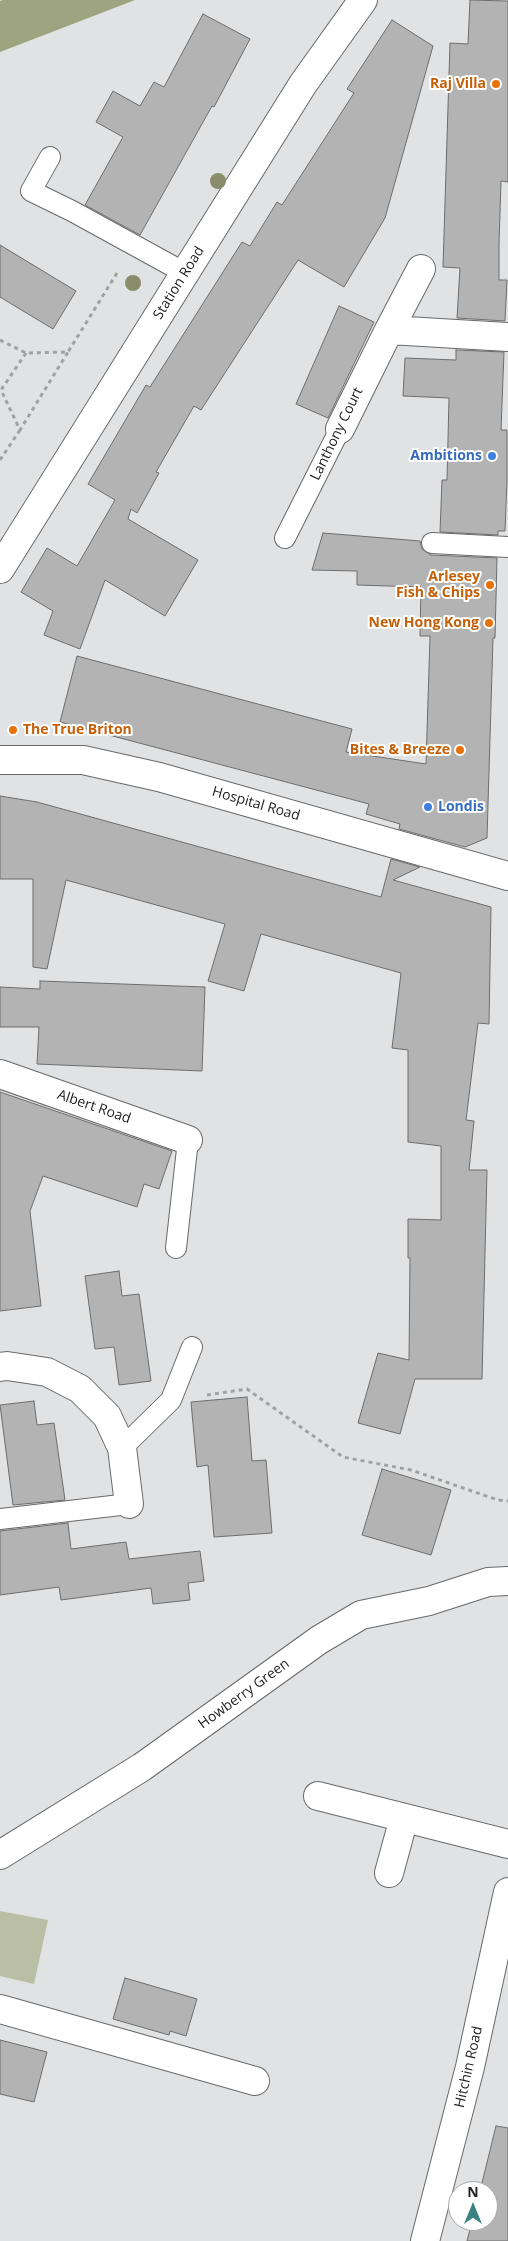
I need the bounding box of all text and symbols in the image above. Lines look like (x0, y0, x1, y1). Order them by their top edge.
place label: Raj Villa (430, 76, 486, 92)
marker: Raj Villa (490, 78, 502, 90)
street label: Station Road (150, 243, 208, 323)
street label: Lanthony Court (307, 385, 367, 483)
place label: Ambitions (410, 448, 482, 464)
marker: Ambitions (486, 450, 498, 462)
place label: Arlesey Fish & Chips (396, 569, 480, 602)
marker: Arlesey Fish & Chips (484, 579, 496, 591)
place label: New Hong Kong (369, 615, 479, 631)
marker: New Hong Kong (483, 617, 495, 629)
place label: The True Briton (23, 722, 132, 738)
marker: The True Briton (7, 724, 19, 736)
place label: Bites & Breeze (350, 742, 450, 758)
marker: Bites & Breeze (454, 744, 466, 756)
street label: Hospital Road (210, 783, 302, 825)
place label: Londis (438, 799, 484, 815)
marker: Londis (422, 801, 434, 813)
street label: Albert Road (55, 1087, 133, 1127)
street label: Howberry Green (195, 1655, 293, 1733)
street label: Hitchin Road (451, 2025, 487, 2109)
north arrow (448, 2181, 498, 2231)
text: N (467, 2182, 479, 2201)

